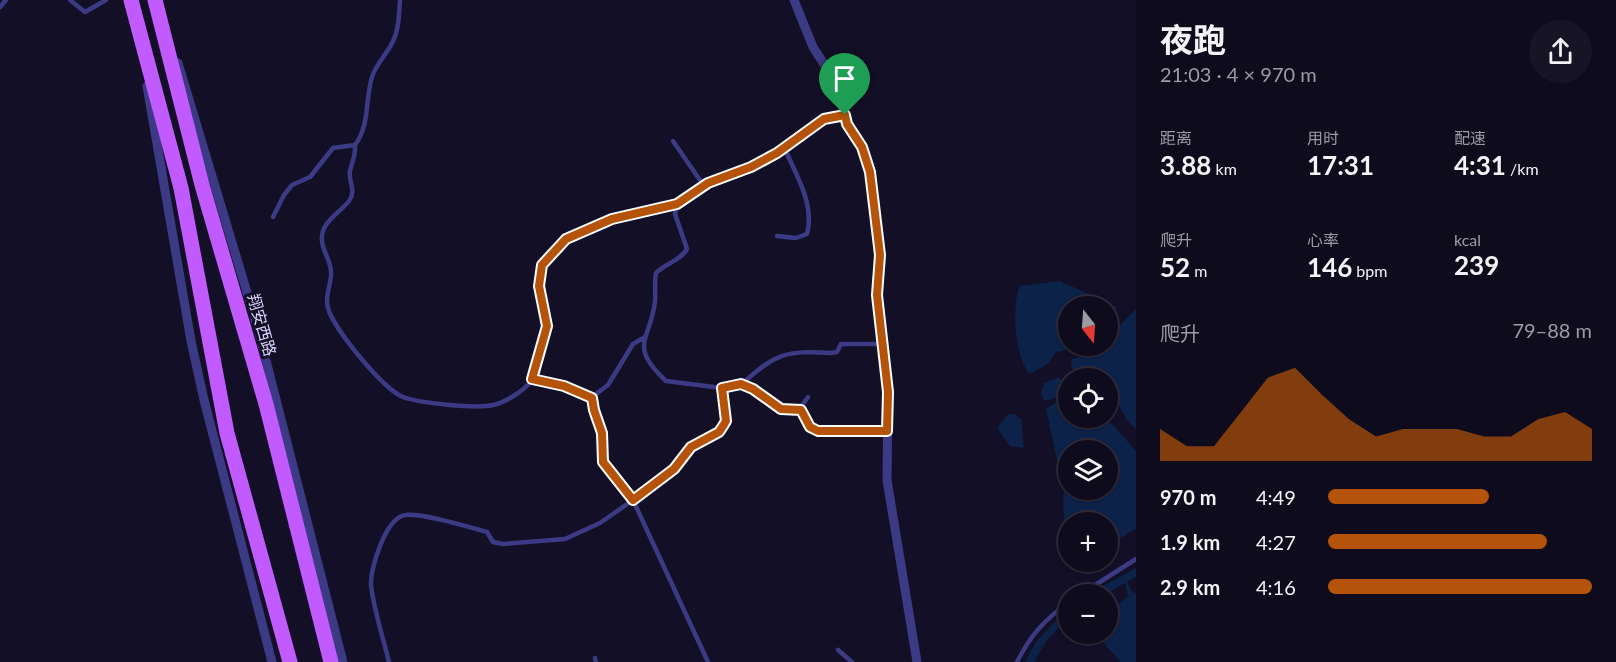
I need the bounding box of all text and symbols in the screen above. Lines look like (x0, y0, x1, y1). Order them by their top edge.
text: 夜跑 (1160, 19, 1226, 59)
button: share (1529, 20, 1592, 83)
pin (819, 53, 870, 115)
icon: arrive (828, 62, 861, 95)
text: 21:03 · 4 × 970 m (1160, 62, 1317, 86)
text: 距离 (1160, 128, 1192, 147)
text: 用时 (1307, 128, 1339, 147)
text: 配速 (1454, 128, 1486, 147)
text: 3.88 (1160, 149, 1211, 181)
text: 17:31 (1307, 149, 1374, 181)
text: 4:31 (1454, 149, 1506, 181)
text: km (1211, 159, 1237, 178)
text: /km (1506, 159, 1539, 178)
text: 爬升 (1160, 230, 1192, 249)
text: 心率 (1307, 230, 1339, 249)
text: kcal (1454, 230, 1481, 249)
text: 239 (1454, 249, 1499, 281)
text: 52 (1160, 251, 1190, 283)
text: 146 (1307, 251, 1352, 283)
text: m (1190, 261, 1207, 280)
text: bpm (1352, 261, 1387, 280)
street label: 翔安西路 (245, 291, 280, 358)
north arrow (1058, 296, 1118, 356)
map controls (1058, 296, 1118, 644)
text: 79–88 m (1512, 318, 1592, 342)
text: 爬升 (1160, 321, 1200, 345)
button: locate (1058, 368, 1118, 428)
button: layers (1058, 440, 1118, 500)
text: 970 m (1160, 485, 1216, 509)
text: 4:49 (1256, 485, 1296, 509)
button: + (1058, 512, 1118, 572)
text: 1.9 km (1160, 530, 1220, 554)
text: 4:27 (1256, 530, 1296, 554)
text: 2.9 km (1160, 575, 1220, 599)
text: 4:16 (1256, 575, 1296, 599)
button: − (1058, 584, 1118, 644)

